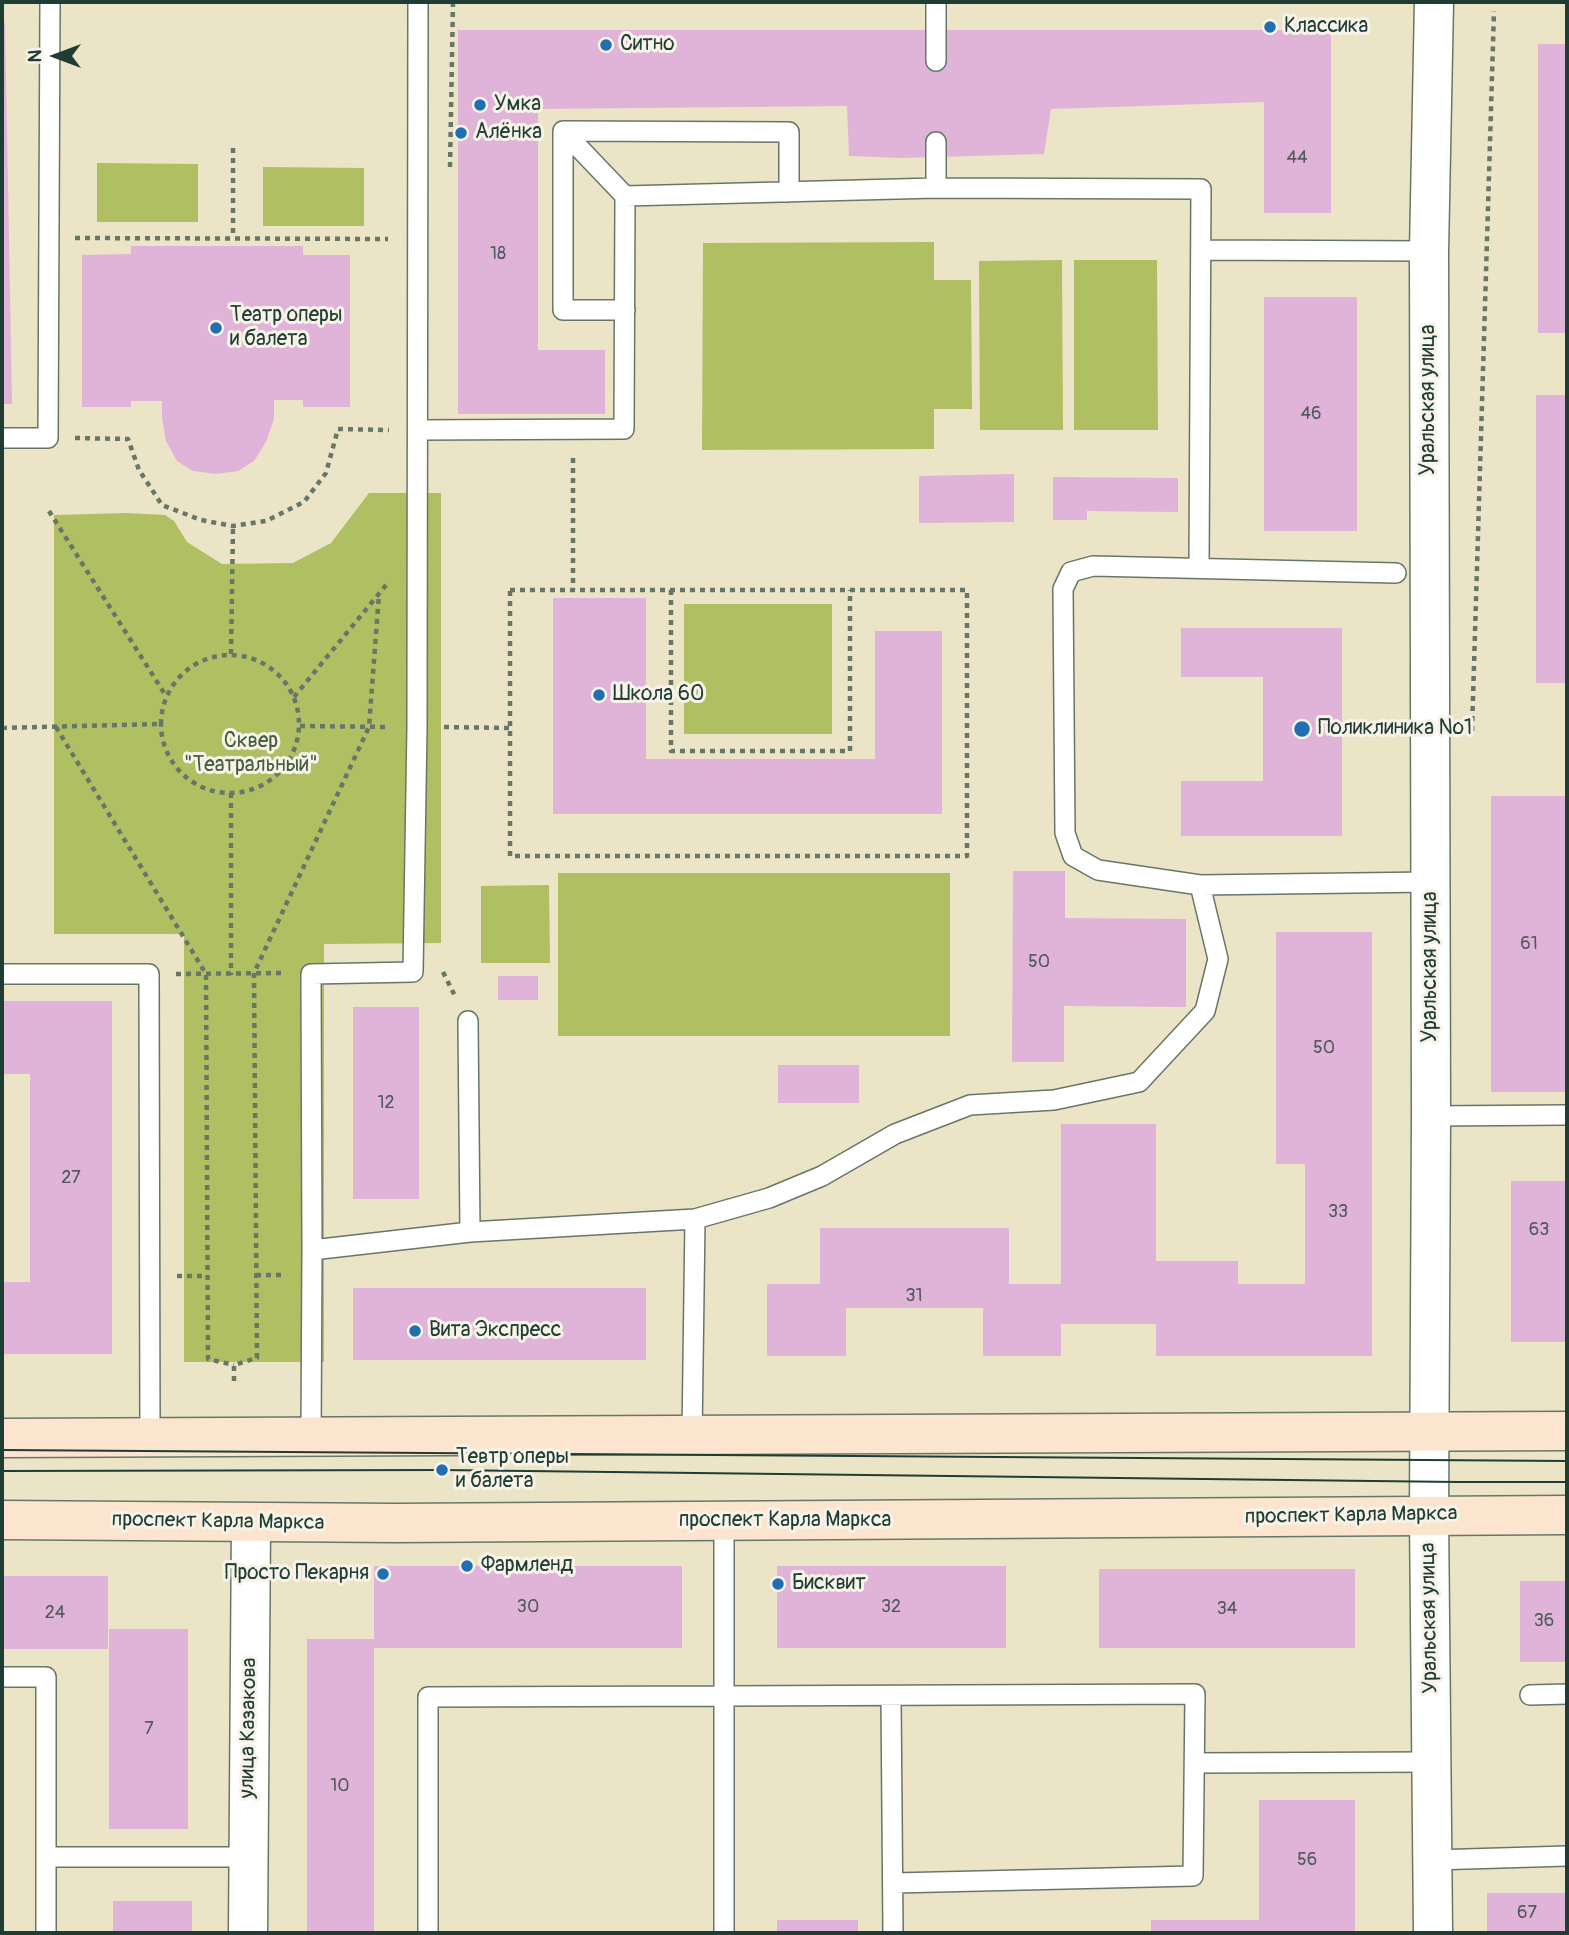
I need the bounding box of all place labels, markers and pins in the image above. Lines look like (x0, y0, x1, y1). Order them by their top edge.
place label: Классика (1284, 14, 1368, 40)
marker: Классика (1262, 19, 1278, 35)
place label: Ситно (620, 32, 675, 58)
marker: Ситно (598, 37, 614, 53)
place label: Умка (494, 92, 541, 118)
marker: Умка (472, 97, 488, 113)
place label: Алёнка (475, 120, 542, 146)
marker: Алёнка (453, 125, 469, 141)
place label: Театр оперы и балета (230, 303, 342, 353)
marker: Театр оперы и балета (208, 320, 224, 336)
place label: Школа 60 (613, 682, 704, 708)
marker: Школа 60 (591, 687, 607, 703)
place label: Поликлиника №1 (1318, 716, 1472, 742)
marker: Поликлиника №1 (1292, 719, 1312, 739)
place label: Вита Экспресс (429, 1318, 561, 1344)
marker: Вита Экспресс (407, 1323, 423, 1339)
place label: Тевтр оперы и балета (456, 1445, 569, 1495)
marker: Тевтр оперы и балета (434, 1462, 450, 1478)
place label: Фармленд (481, 1553, 573, 1579)
marker: Фармленд (459, 1558, 475, 1574)
place label: Просто Пекарня (225, 1561, 369, 1587)
marker: Просто Пекарня (375, 1566, 391, 1582)
place label: Бисквит (792, 1571, 866, 1597)
marker: Бисквит (770, 1576, 786, 1592)

